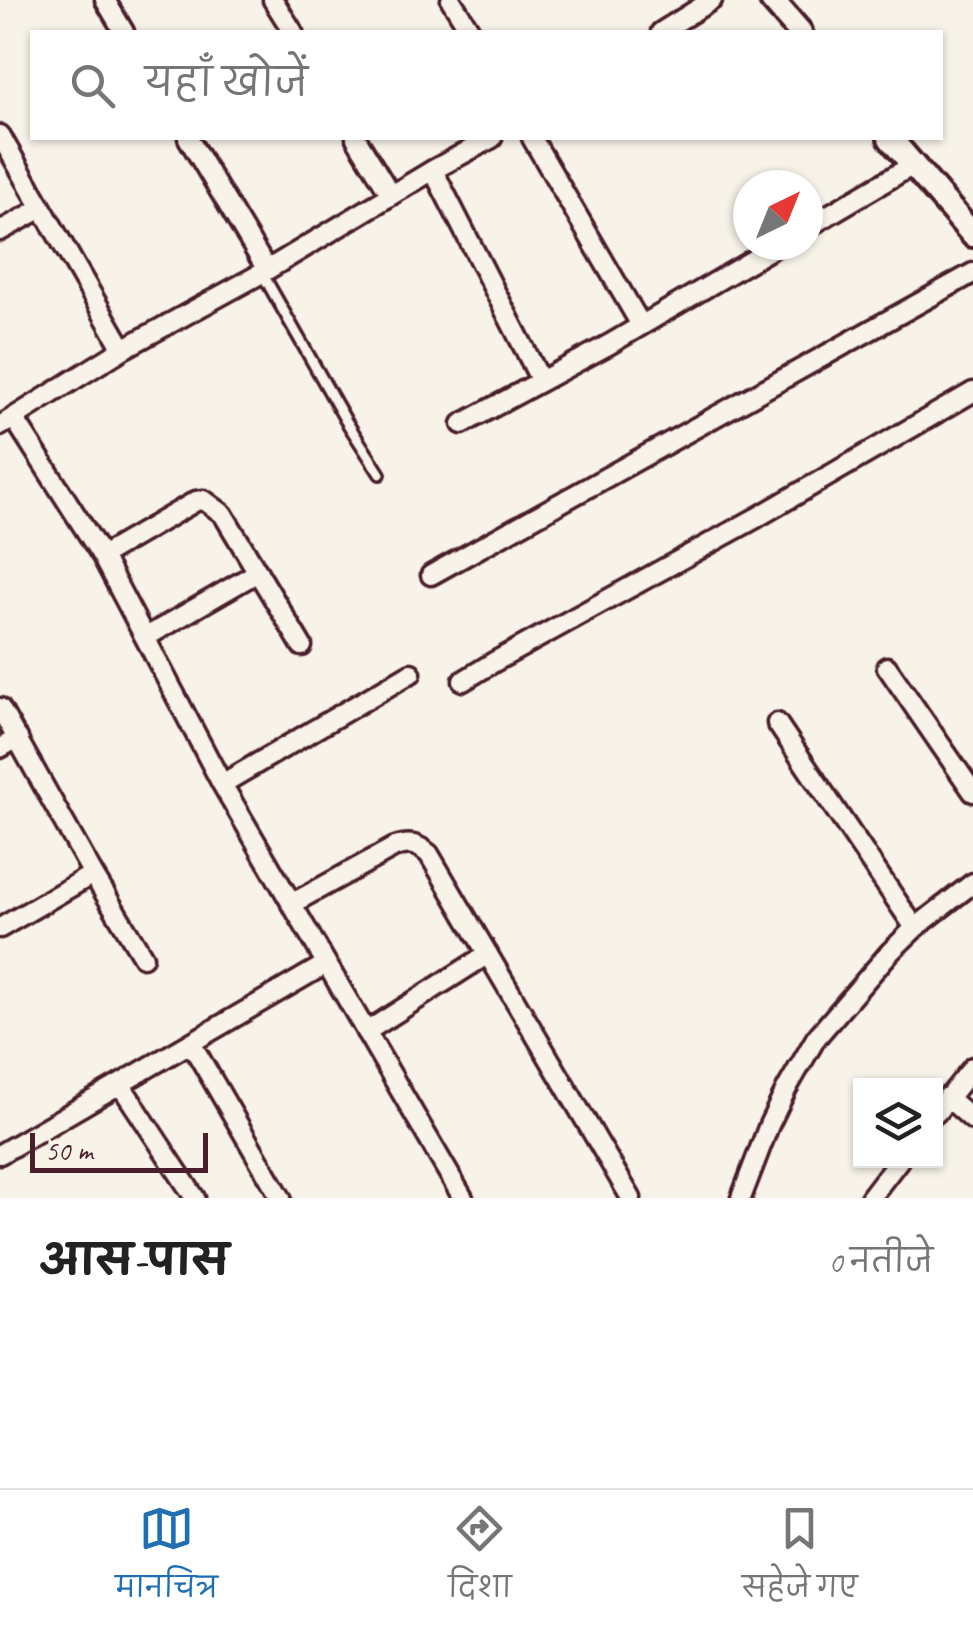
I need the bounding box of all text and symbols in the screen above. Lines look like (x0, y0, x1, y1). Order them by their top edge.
search box (30, 30, 943, 140)
icon: search (65, 58, 120, 113)
text: यहाँ खोजें (145, 59, 308, 106)
north arrow (733, 170, 823, 260)
map controls (853, 1078, 943, 1168)
button: layers (853, 1078, 943, 1168)
scale bar (30, 1128, 208, 1172)
text: 50 m (45, 1133, 93, 1168)
text: आस-पास (40, 1234, 229, 1287)
text: 0 नतीजे (828, 1241, 933, 1282)
tab: मानचित्र (115, 1501, 218, 1618)
tab: दिशा (448, 1501, 512, 1618)
tab: सहेजे गए (742, 1501, 858, 1618)

